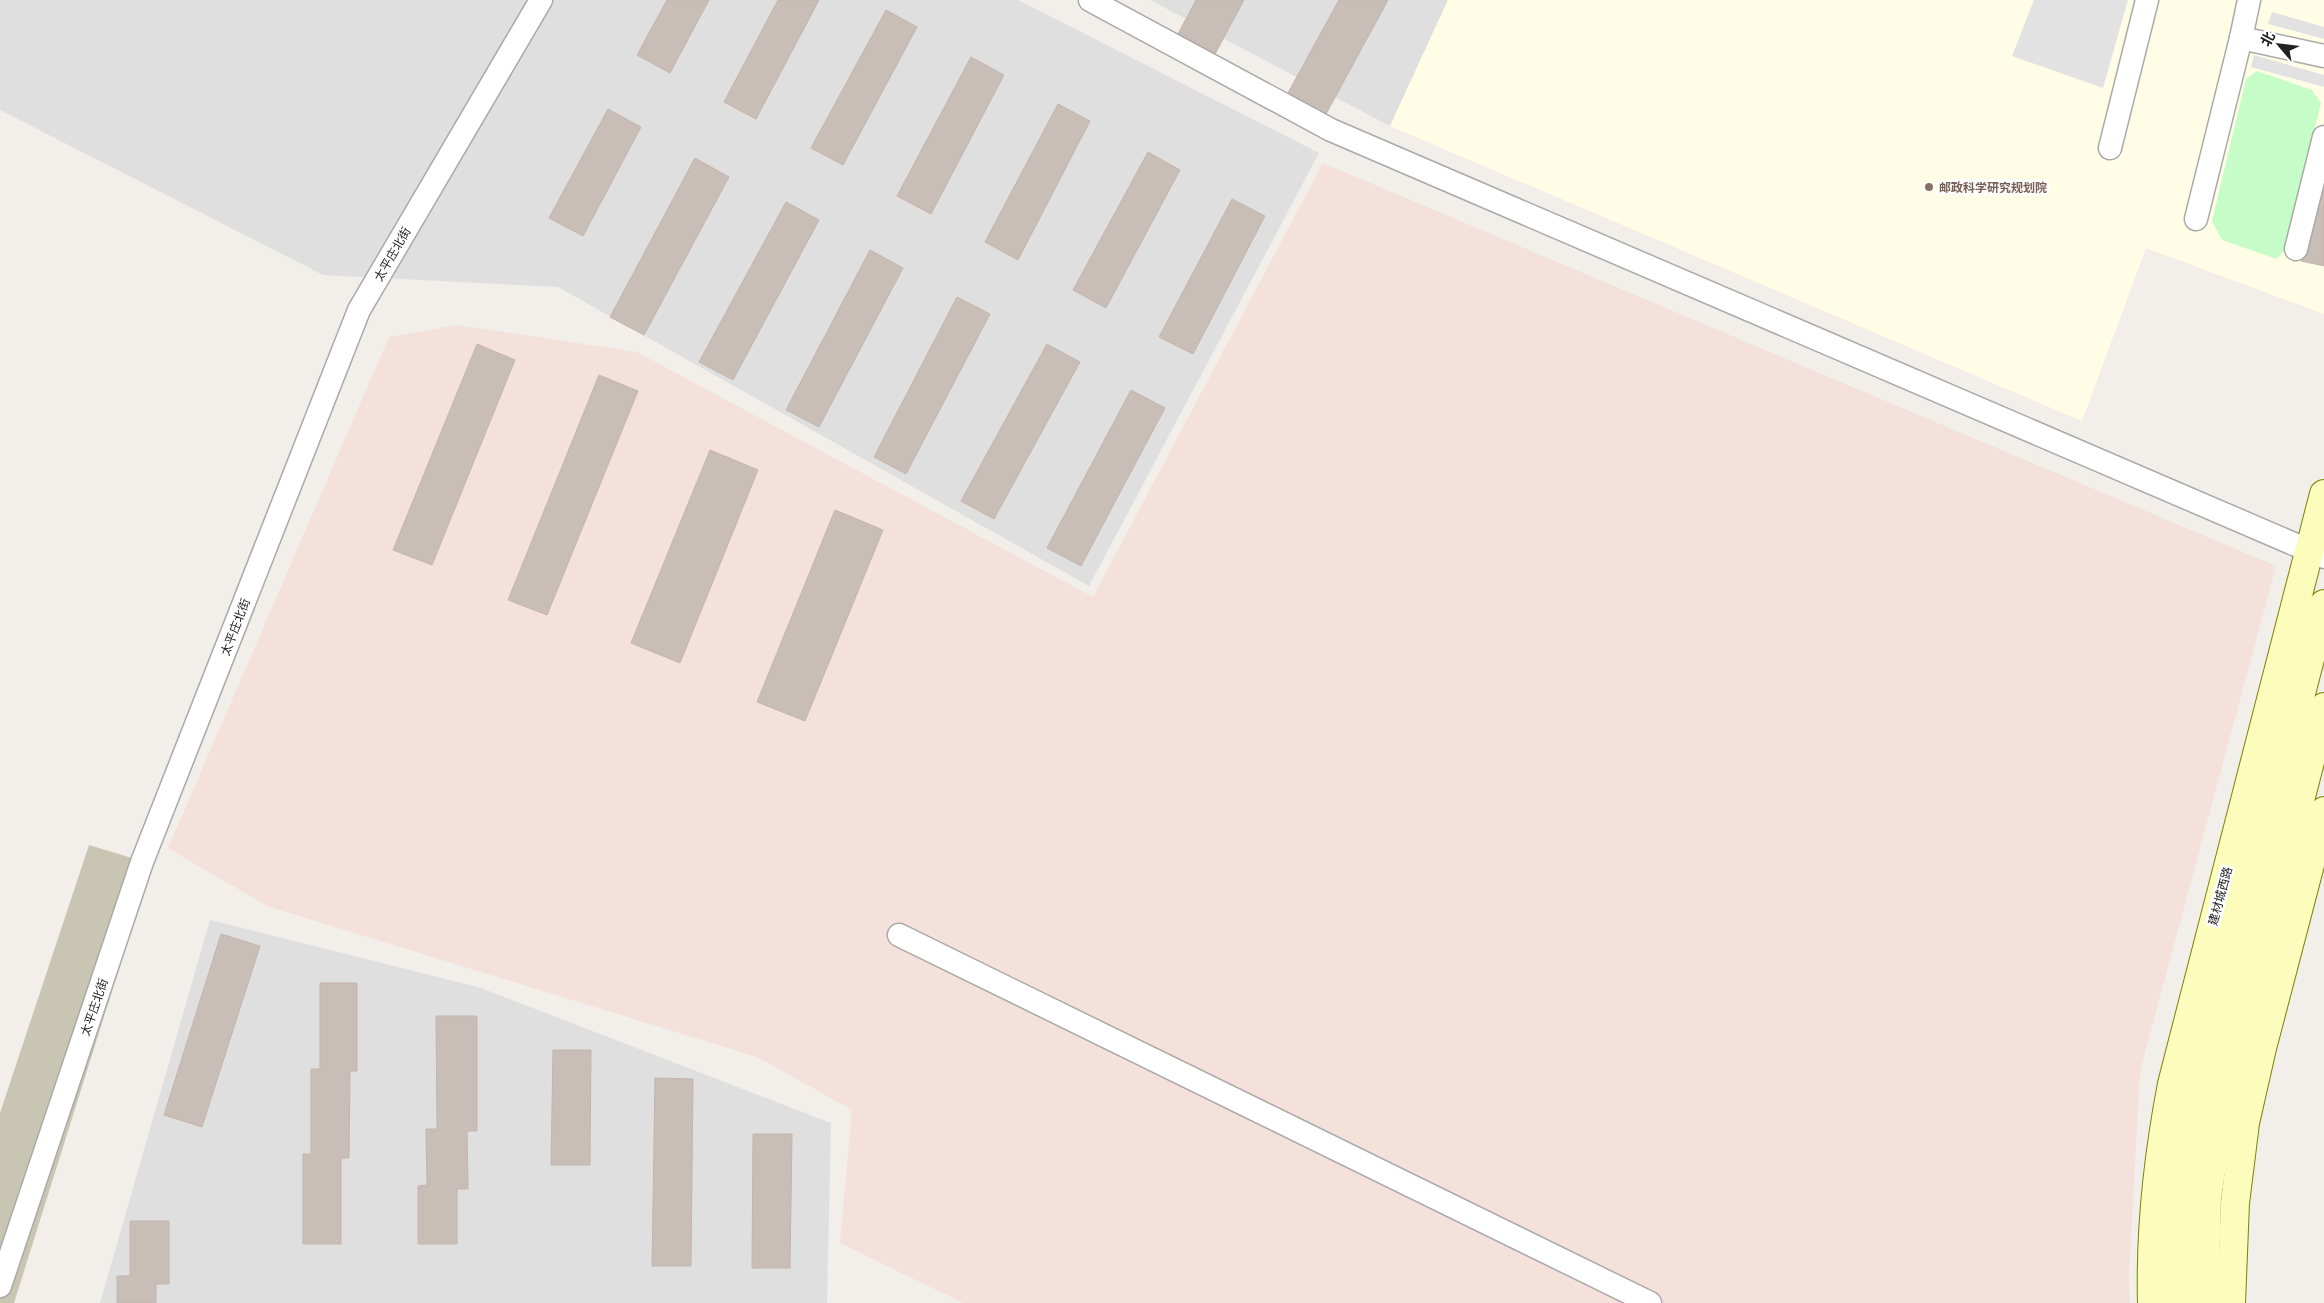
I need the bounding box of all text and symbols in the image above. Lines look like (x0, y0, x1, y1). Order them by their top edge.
north arrow (2254, 20, 2304, 70)
text: 北 (2256, 28, 2279, 49)
place label: 邮政科学研究规划院 (1939, 180, 2047, 195)
marker: 邮政科学研究规划院 (1923, 181, 1935, 193)
street label: 太平庄北街 (371, 224, 413, 284)
street label: 太平庄北街 (217, 596, 253, 658)
street label: 建材城西路 (2205, 865, 2235, 927)
street label: 太平庄北街 (77, 976, 111, 1038)

